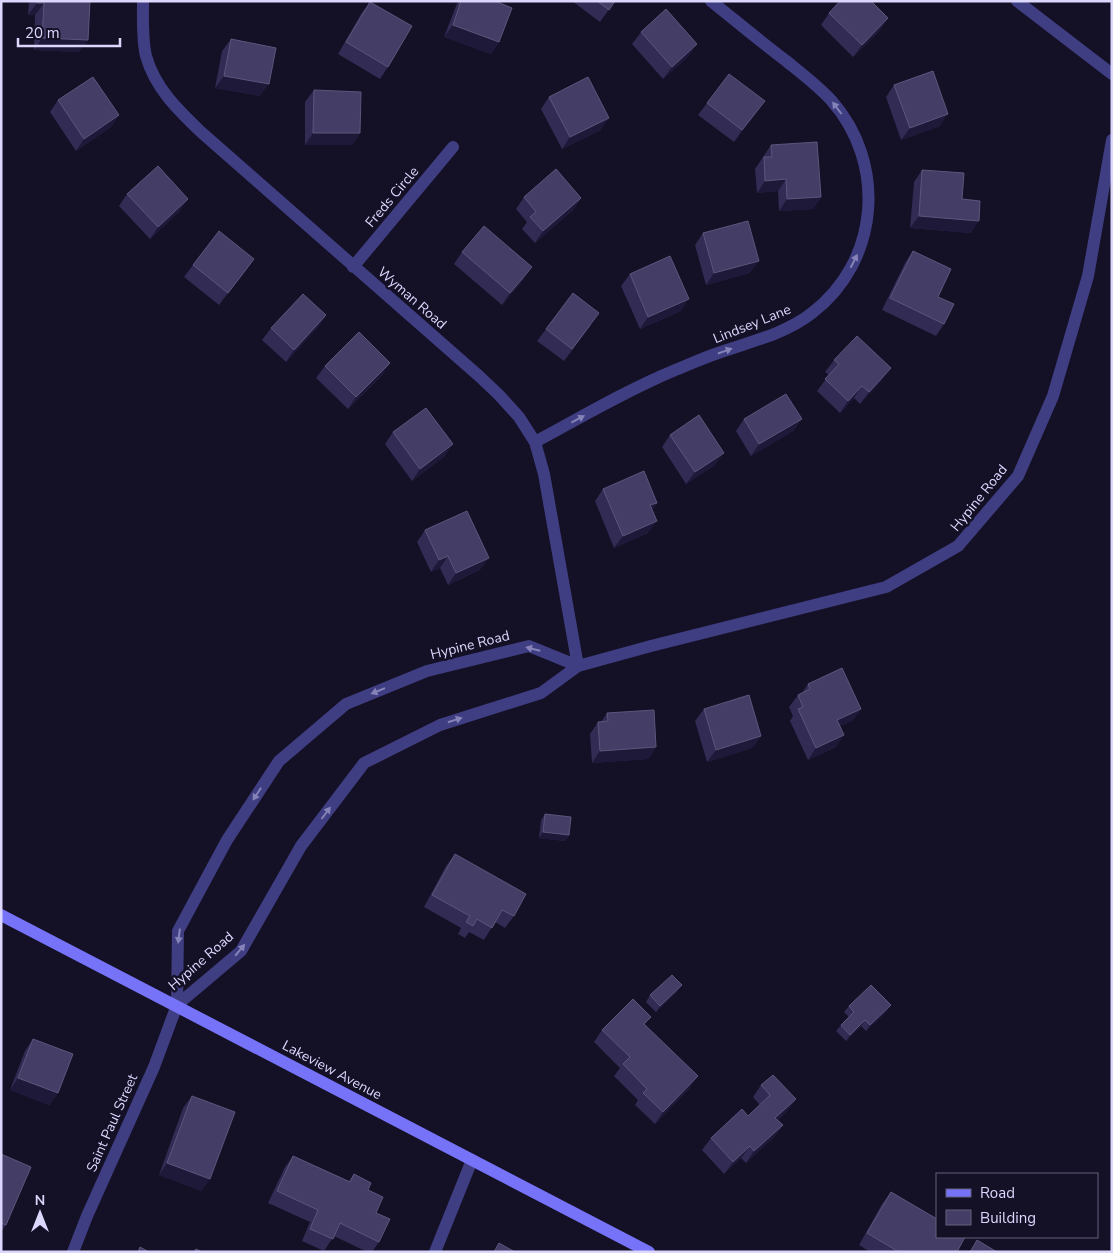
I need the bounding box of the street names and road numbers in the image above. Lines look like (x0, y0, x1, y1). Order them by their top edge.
street label: Freds Circle (361, 163, 423, 231)
street label: Wyman Road (373, 263, 451, 333)
street label: Lindsey Lane (710, 300, 794, 348)
street label: Hypine Road (946, 461, 1012, 535)
street label: Hypine Road (428, 626, 512, 664)
street label: Hypine Road (164, 927, 238, 995)
street label: Lakeview Avenue (279, 1036, 385, 1104)
street label: Saint Paul Street (82, 1071, 142, 1175)

